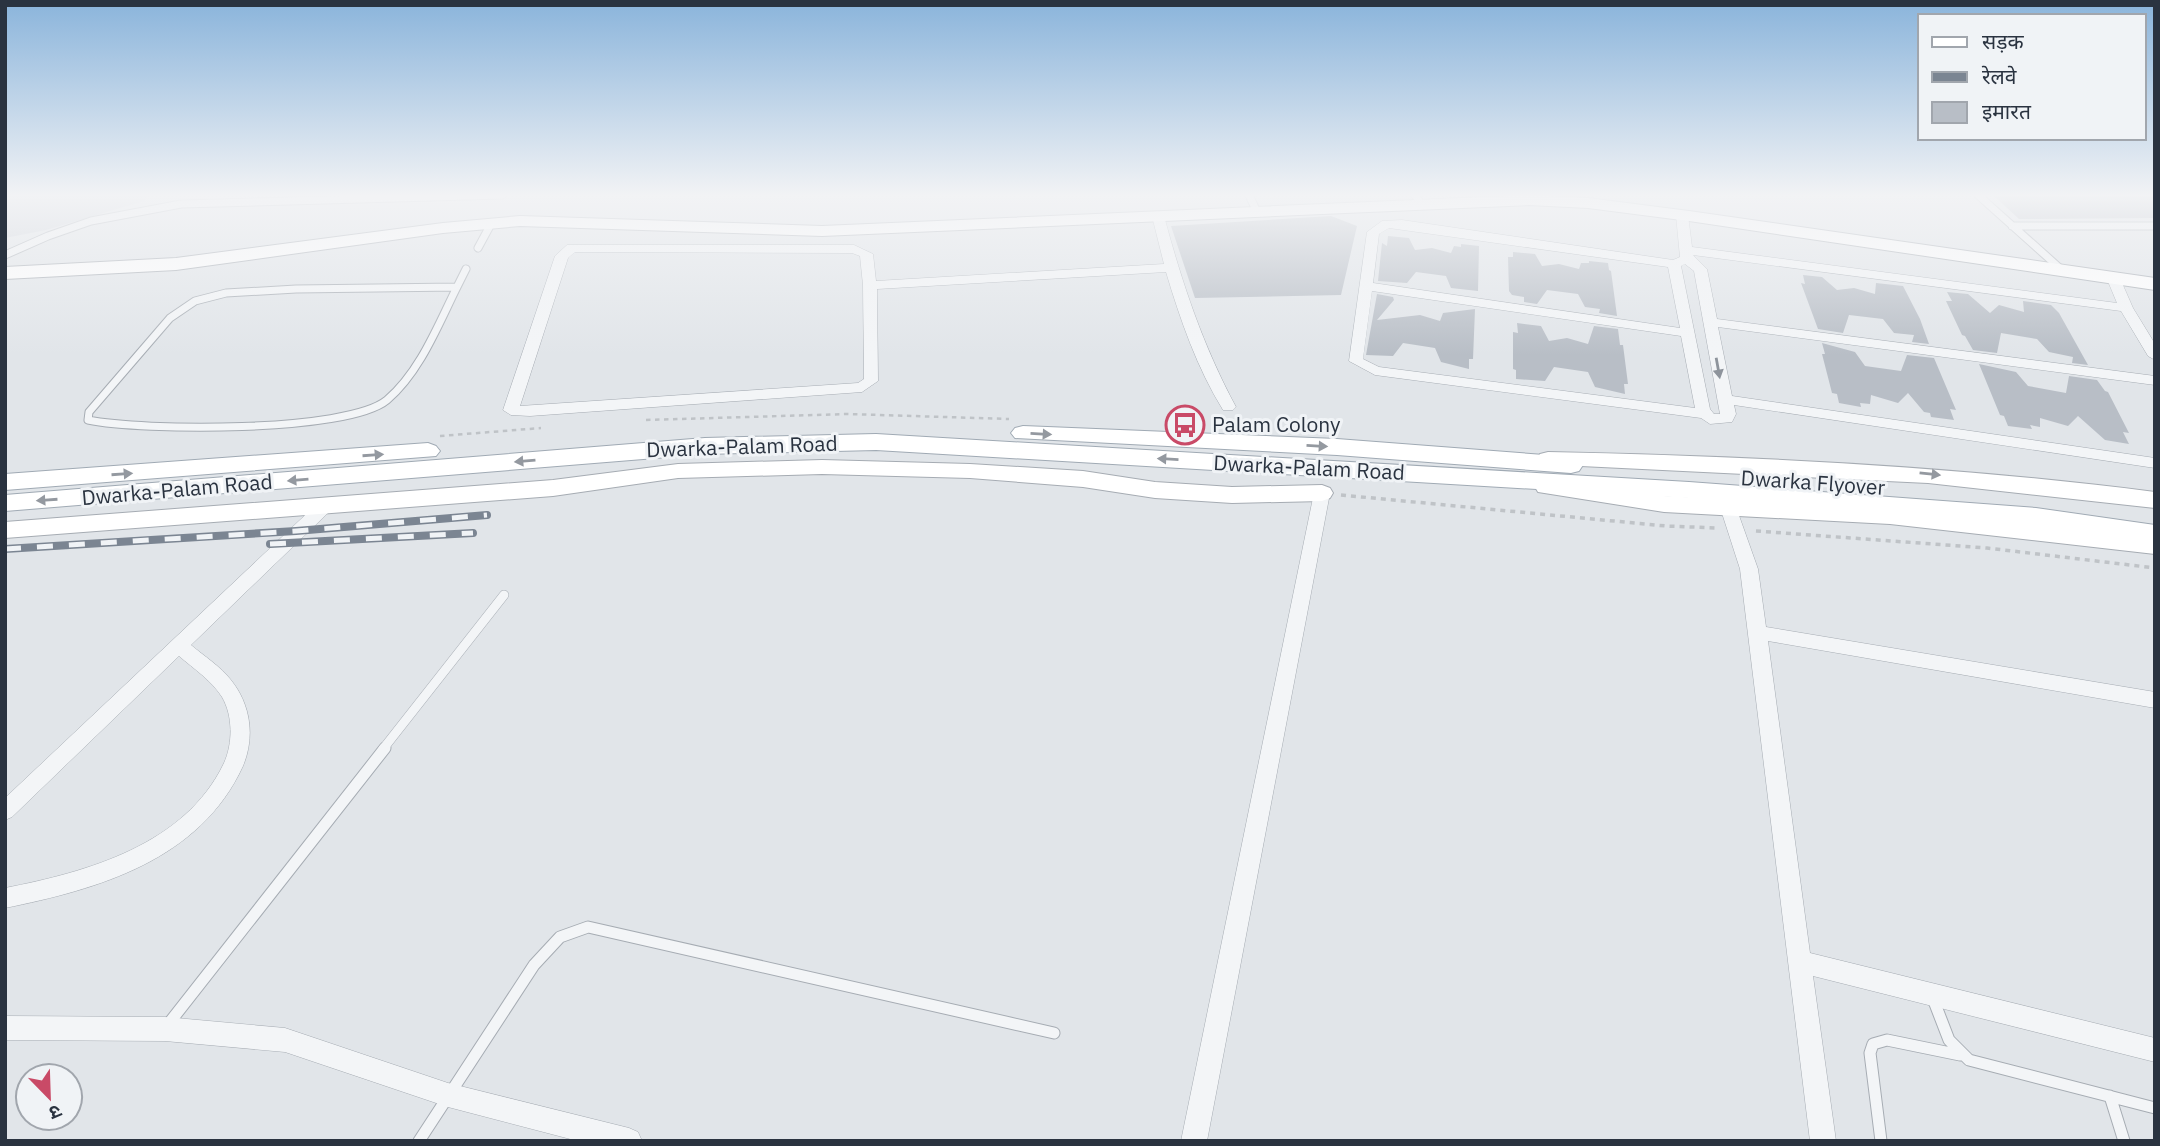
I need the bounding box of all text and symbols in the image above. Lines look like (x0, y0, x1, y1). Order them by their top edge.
legend (1918, 14, 2146, 140)
text: सड़क (1982, 27, 2024, 55)
text: रेलवे (1981, 62, 2017, 90)
text: इमारत (1982, 97, 2032, 125)
one-way arrow (1713, 357, 1724, 379)
bus stop icon: Palam Colony (1164, 404, 1206, 446)
place label: Palam Colony (1212, 410, 1341, 438)
one-way arrow (1030, 428, 1052, 439)
street label: Dwarka-Palam Road (646, 429, 838, 463)
one-way arrow (1306, 441, 1328, 452)
street label: Dwarka-Palam Road (1213, 448, 1405, 486)
one-way arrow (363, 449, 385, 460)
one-way arrow (1157, 454, 1179, 465)
one-way arrow (514, 456, 536, 467)
street label: Dwarka Flyover (1740, 463, 1887, 501)
street label: Dwarka-Palam Road (80, 467, 274, 511)
one-way arrow (111, 468, 133, 479)
one-way arrow (1920, 469, 1942, 480)
one-way arrow (287, 475, 309, 486)
one-way arrow (36, 495, 58, 506)
north arrow (14, 1062, 84, 1132)
text: उ (45, 1099, 65, 1126)

